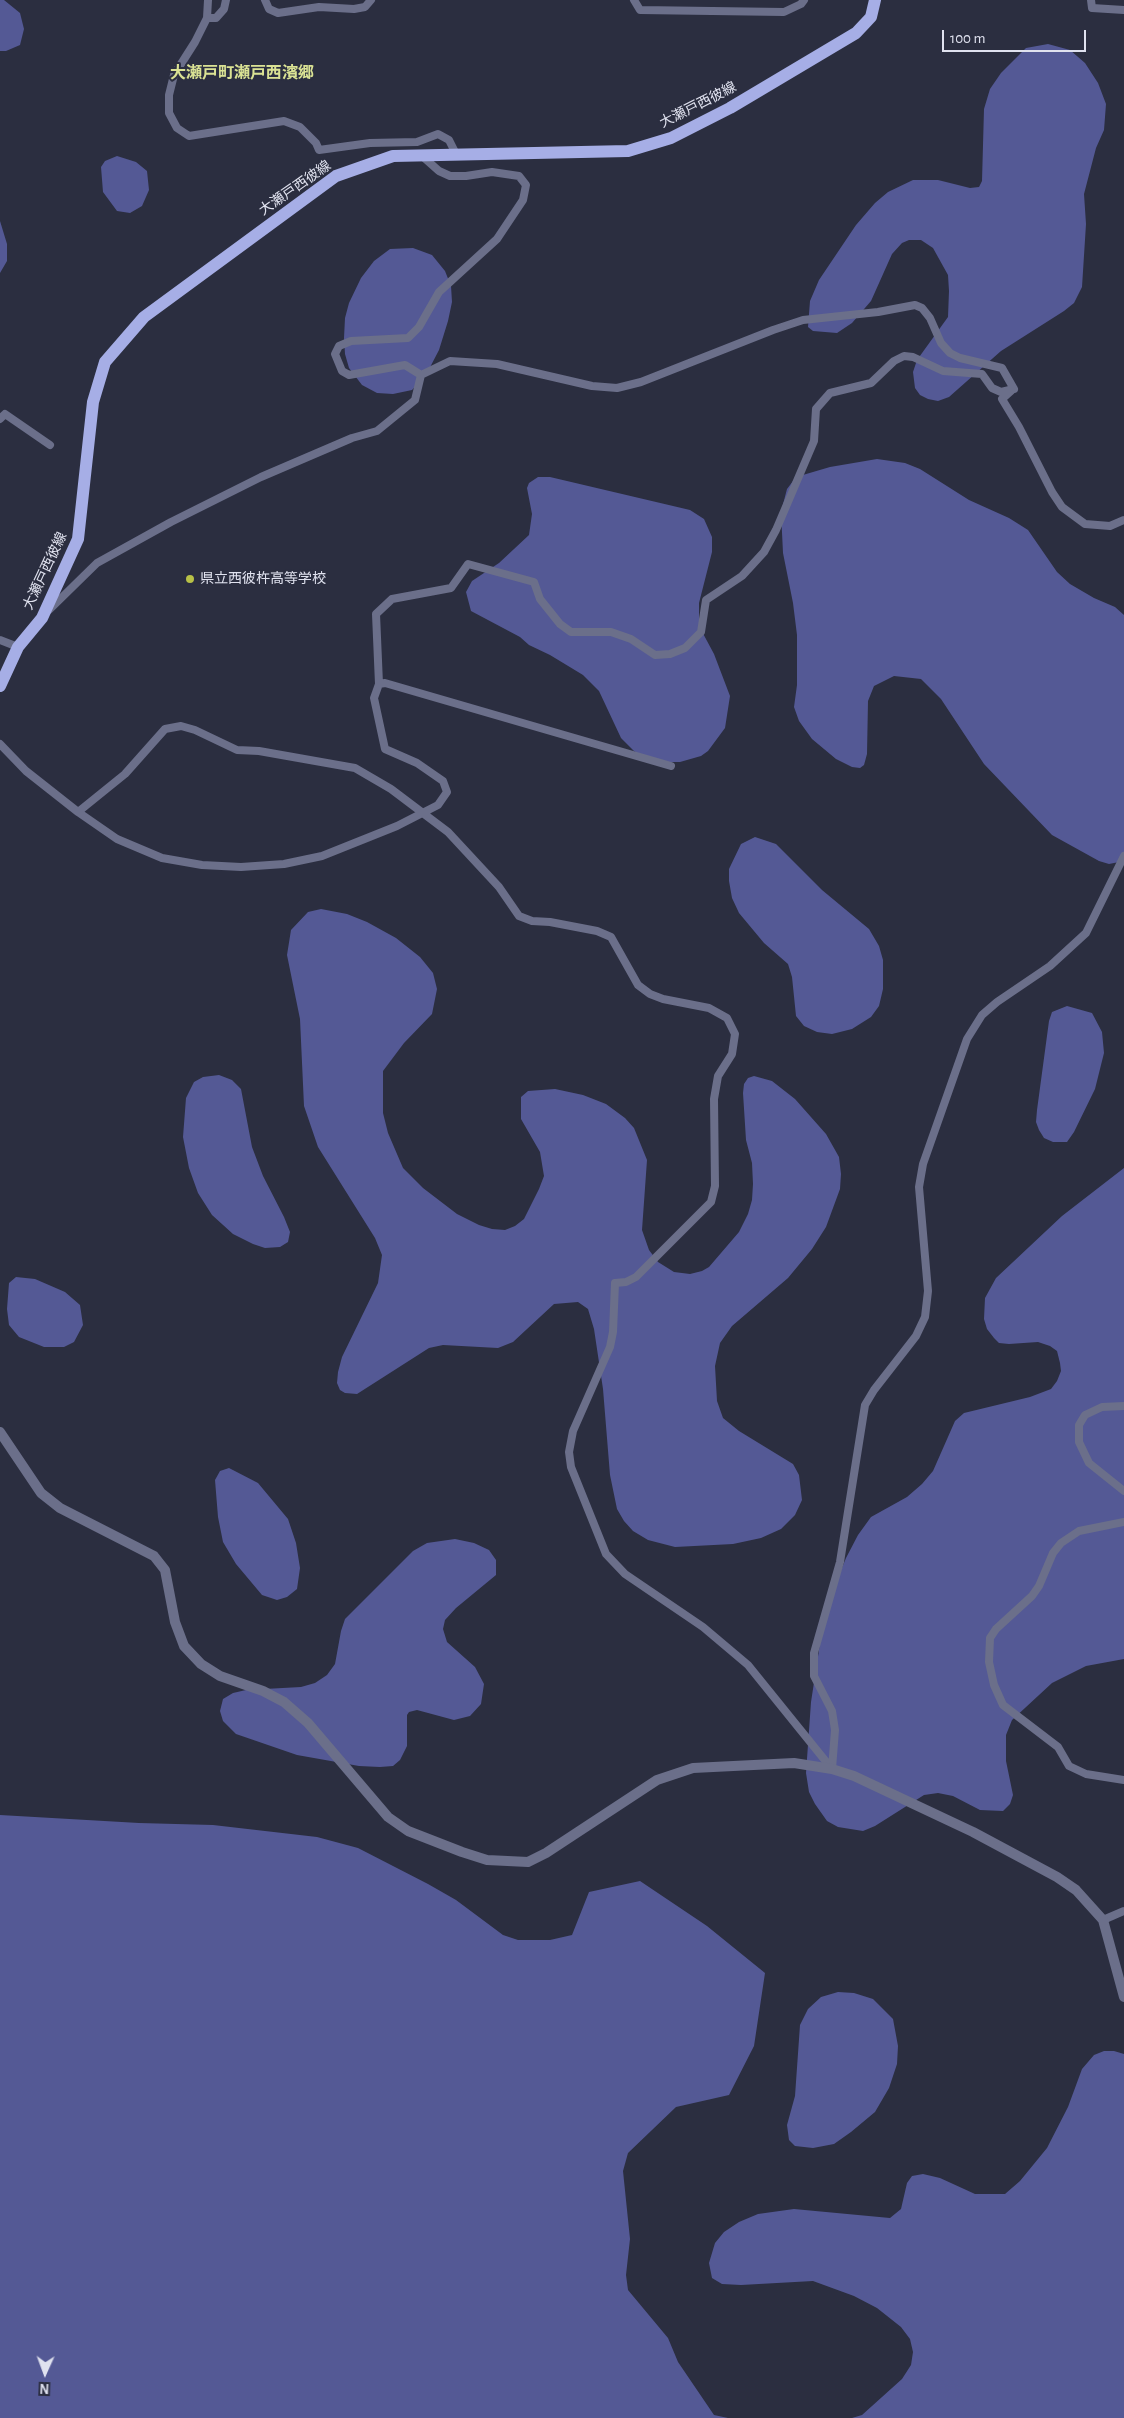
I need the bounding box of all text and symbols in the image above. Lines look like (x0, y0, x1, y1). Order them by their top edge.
scale bar (944, 20, 1088, 52)
text: 100 m (950, 31, 985, 46)
district label: 大瀬戸町瀬戸西濱郷 (170, 63, 314, 83)
street label: 大瀬戸西彼線 (657, 78, 739, 132)
street label: 大瀬戸西彼線 (256, 157, 334, 219)
street label: 大瀬戸西彼線 (20, 529, 70, 613)
place label: 県立西彼杵高等学校 (200, 571, 326, 587)
marker: 県立西彼杵高等学校 (184, 573, 196, 585)
north arrow (20, 2348, 70, 2398)
text: N (39, 2381, 50, 2395)

